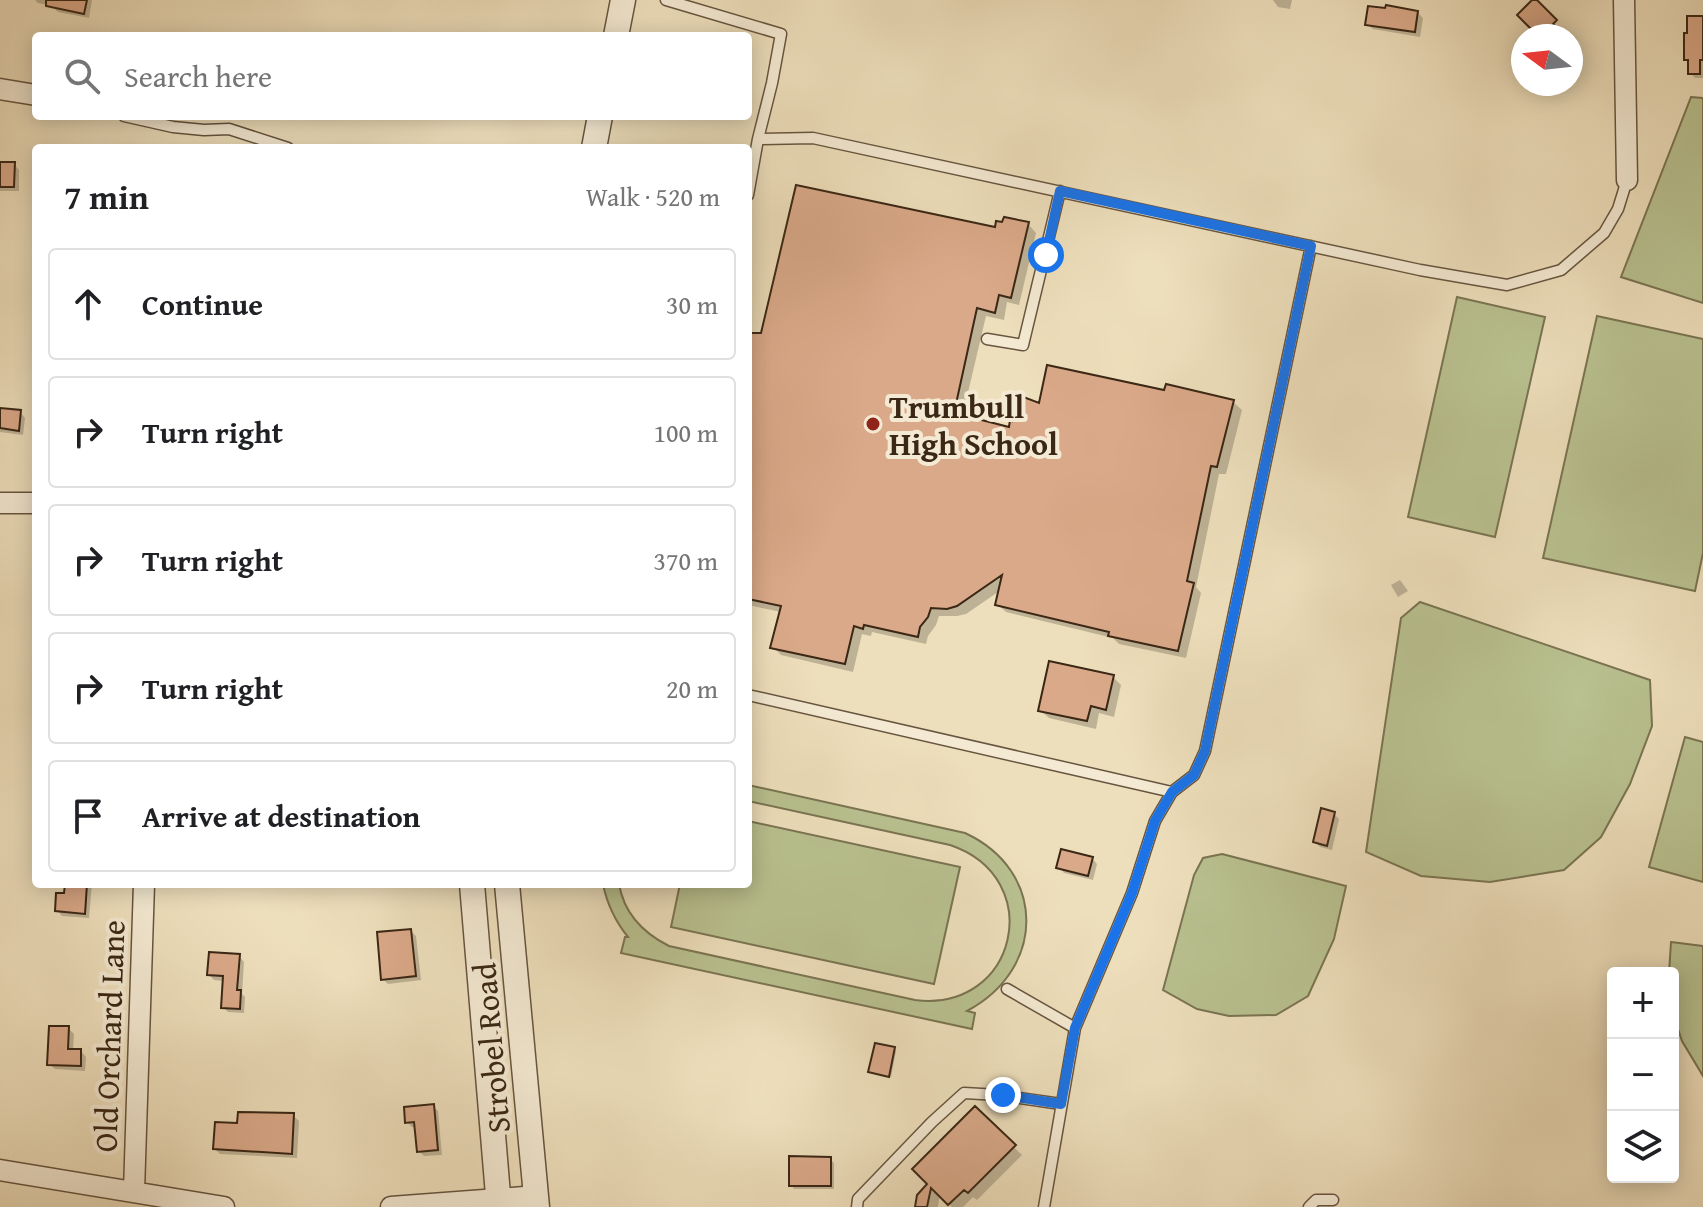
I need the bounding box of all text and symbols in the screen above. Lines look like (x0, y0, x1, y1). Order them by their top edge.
north arrow (1511, 24, 1583, 96)
search box (32, 32, 752, 120)
icon: search (60, 54, 104, 98)
text: Search here (124, 54, 272, 98)
text: 7 min (64, 172, 149, 221)
text: Walk · 520 m (586, 177, 720, 216)
route start (1028, 237, 1064, 273)
icon: ahead (66, 282, 110, 326)
text: Continue (142, 282, 263, 326)
text: 30 m (666, 285, 718, 324)
place label: Trumbull High School (889, 383, 1058, 467)
icon: right (66, 410, 110, 454)
text: Turn right (142, 410, 283, 454)
text: 100 m (653, 413, 718, 452)
marker: Trumbull High School (864, 415, 882, 433)
icon: right (66, 538, 110, 582)
text: Turn right (142, 538, 283, 582)
text: 370 m (653, 541, 718, 580)
icon: right (66, 666, 110, 710)
text: Turn right (142, 666, 283, 710)
text: 20 m (666, 669, 718, 708)
icon: arrive (66, 794, 110, 838)
text: Arrive at destination (142, 794, 420, 838)
street label: Old Orchard Lane (81, 919, 137, 1153)
street label: Strobel Road (460, 961, 522, 1135)
map controls (1607, 967, 1679, 1183)
button: + (1607, 967, 1679, 1039)
button: − (1607, 1039, 1679, 1111)
route end (985, 1077, 1021, 1113)
button: layers (1607, 1111, 1679, 1183)

